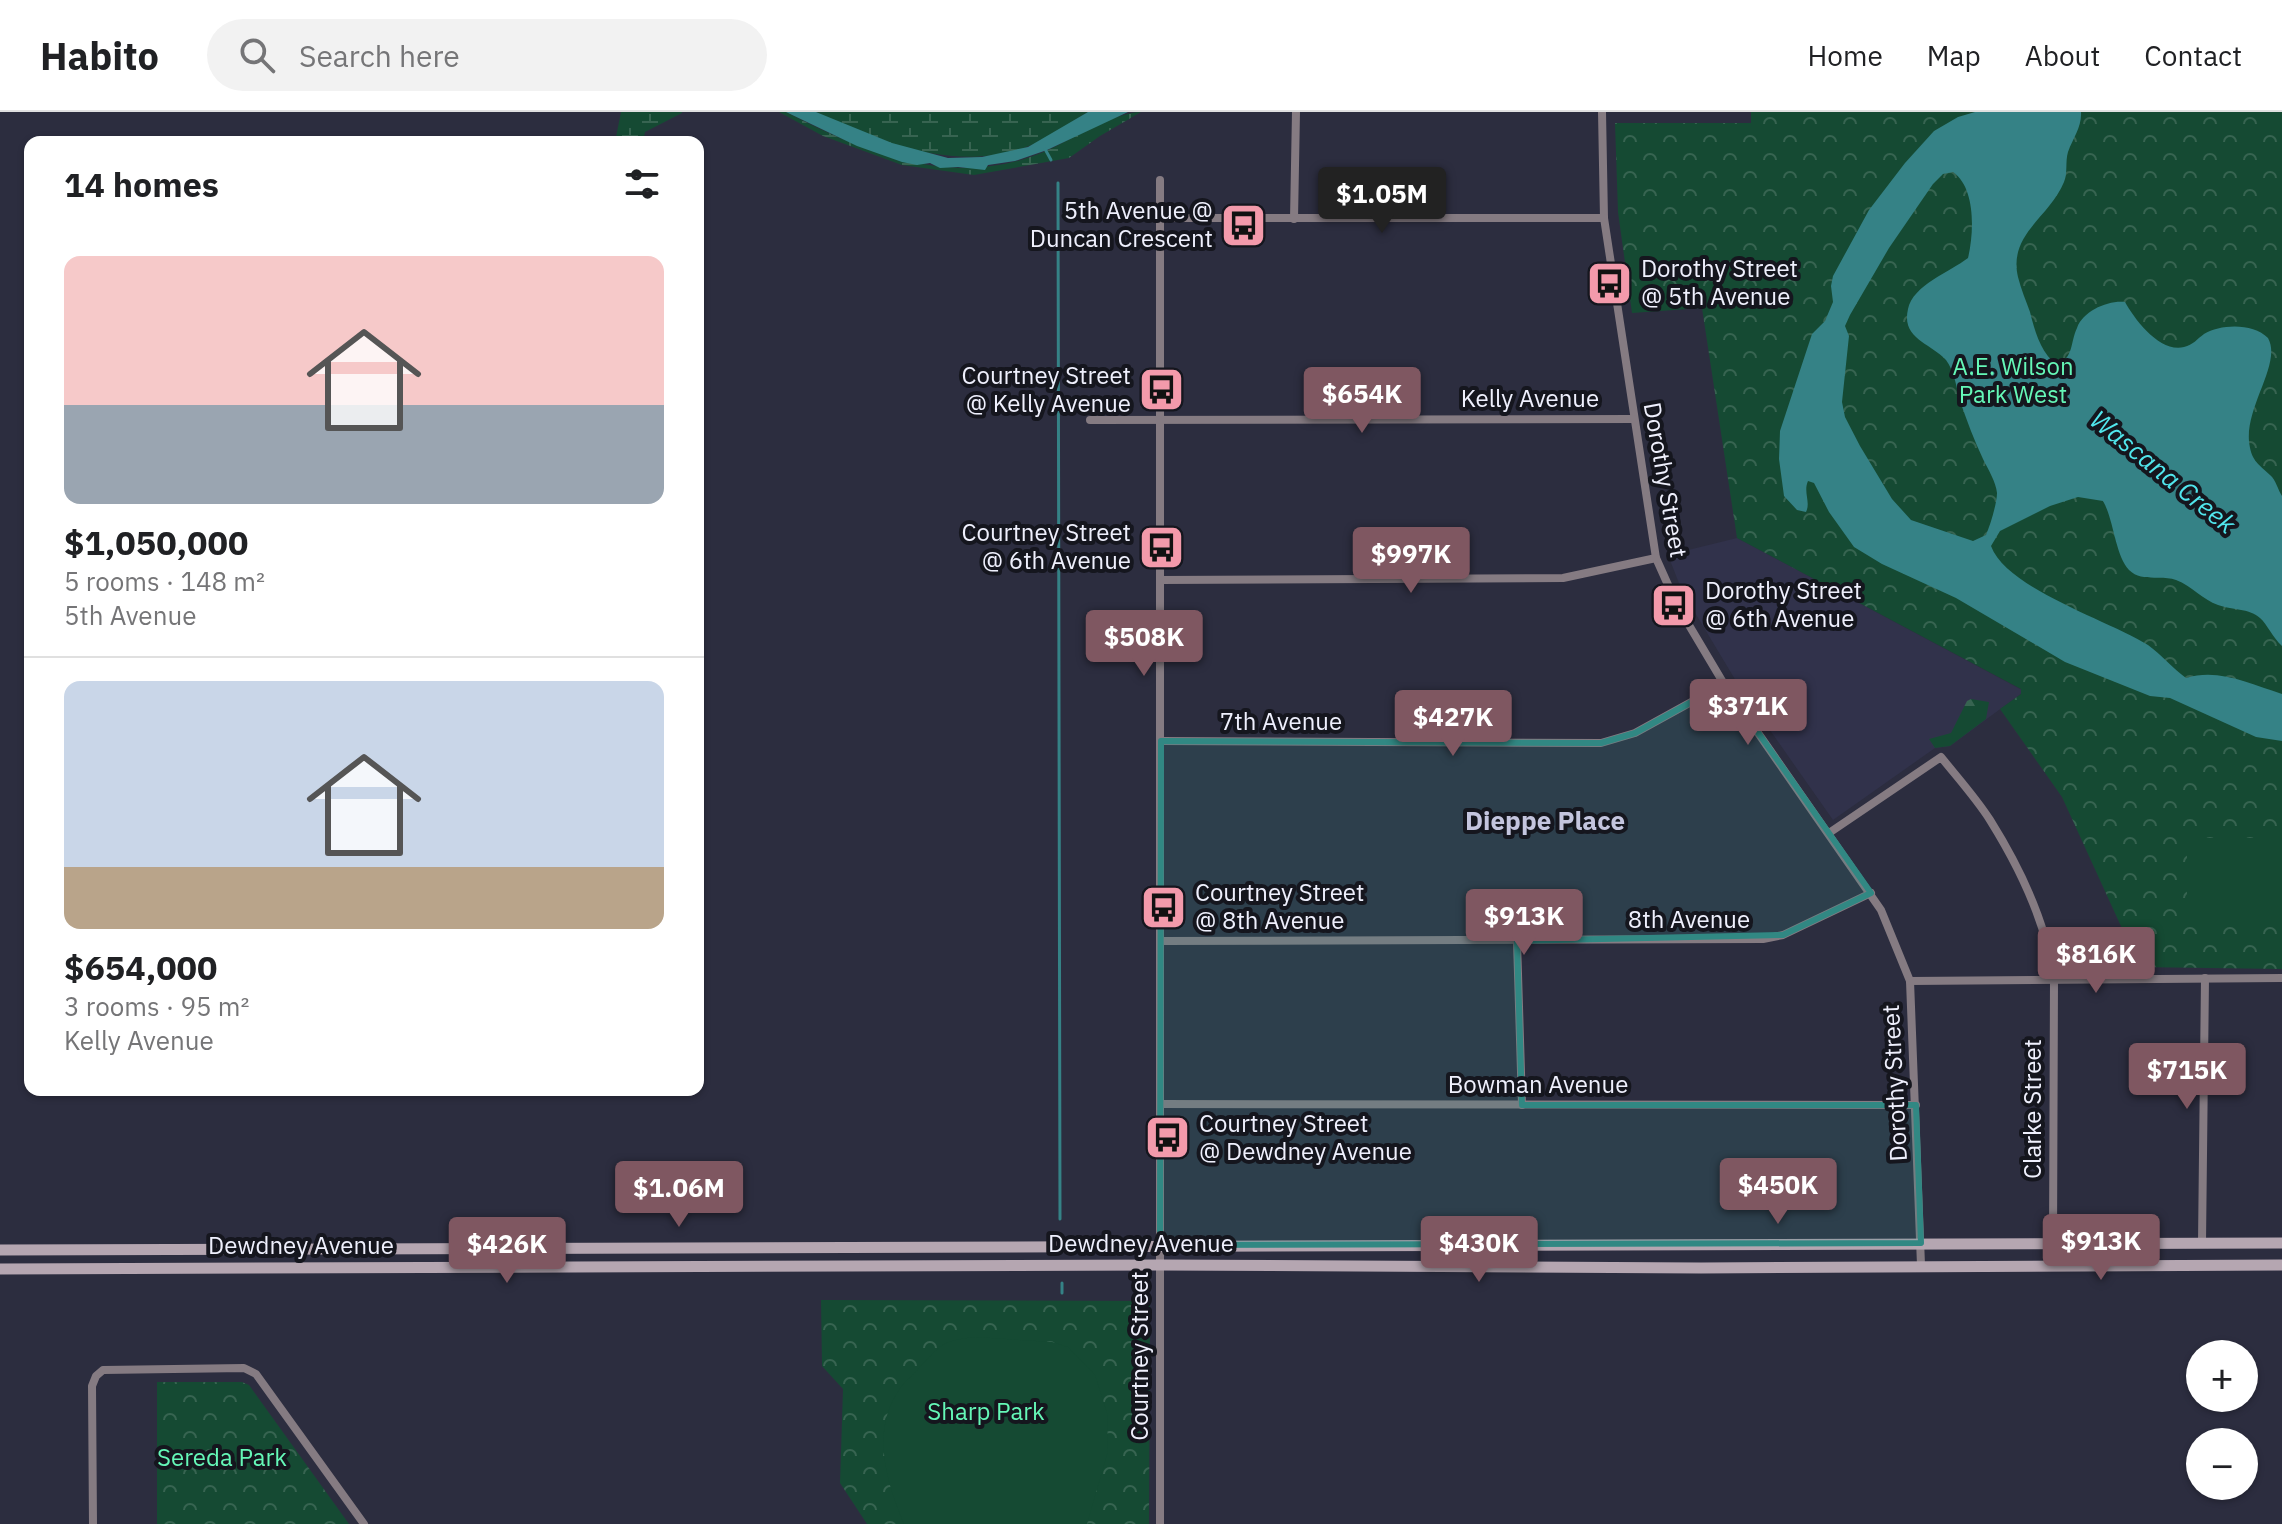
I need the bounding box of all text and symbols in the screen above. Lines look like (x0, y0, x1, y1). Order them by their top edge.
search box (207, 19, 767, 91)
text: Habito (40, 31, 159, 80)
icon: search (235, 33, 279, 77)
text: Search here (299, 36, 460, 75)
text: Home (1807, 37, 1883, 74)
text: Map (1927, 37, 1981, 74)
text: About (2025, 37, 2100, 74)
text: Contact (2144, 37, 2242, 74)
text: 14 homes (64, 162, 219, 206)
icon: filters (620, 162, 664, 206)
pin: $1.05M (1317, 167, 1447, 235)
text: $1.05M (1336, 176, 1428, 210)
place label: 5th Avenue @ Duncan Crescent (1030, 194, 1213, 254)
bus stop icon: 5th Avenue @ Duncan Crescent (1220, 201, 1268, 249)
place label: Dorothy Street @ 5th Avenue (1641, 252, 1798, 312)
bus stop icon: Dorothy Street @ 5th Avenue (1586, 259, 1634, 307)
icon: home (292, 308, 436, 452)
park label: A.E. Wilson Park West (1952, 350, 2074, 410)
place label: Courtney Street @ Kelly Avenue (962, 359, 1131, 419)
bus stop icon: Courtney Street @ Kelly Avenue (1138, 366, 1186, 414)
pin: $654K (1306, 367, 1418, 435)
text: $654K (1322, 376, 1402, 410)
street label: Kelly Avenue (1461, 382, 1599, 414)
street label: Dorothy Street (1637, 400, 1695, 560)
water label: Wascana Creek (2084, 402, 2244, 541)
place label: Courtney Street @ 6th Avenue (962, 516, 1131, 576)
text: $1,050,000 (64, 520, 248, 564)
bus stop icon: Courtney Street @ 6th Avenue (1138, 523, 1186, 571)
pin: $997K (1355, 527, 1467, 595)
text: $997K (1371, 536, 1451, 570)
text: 5 rooms · 148 m² (64, 564, 265, 598)
place label: Dorothy Street @ 6th Avenue (1705, 574, 1862, 634)
bus stop icon: Dorothy Street @ 6th Avenue (1650, 581, 1698, 629)
text: 5th Avenue (64, 598, 196, 632)
pin: $508K (1088, 610, 1200, 678)
text: $508K (1104, 619, 1184, 653)
pin: $371K (1692, 679, 1804, 747)
text: $371K (1708, 688, 1788, 722)
pin: $427K (1397, 690, 1509, 758)
text: $427K (1413, 699, 1493, 733)
street label: 7th Avenue (1220, 705, 1342, 737)
icon: home (292, 733, 436, 877)
district label: Dieppe Place (1465, 803, 1625, 837)
place label: Courtney Street @ 8th Avenue (1195, 876, 1364, 936)
bus stop icon: Courtney Street @ 8th Avenue (1140, 883, 1188, 931)
pin: $913K (1468, 889, 1580, 957)
text: $913K (1484, 898, 1564, 932)
street label: 8th Avenue (1628, 903, 1750, 935)
pin: $816K (2040, 927, 2152, 995)
text: $816K (2056, 936, 2136, 970)
text: $654,000 (64, 945, 217, 989)
text: 3 rooms · 95 m² (64, 989, 249, 1023)
street label: Dorothy Street (1874, 1004, 1914, 1162)
text: Kelly Avenue (64, 1023, 214, 1057)
street label: Clarke Street (2016, 1039, 2048, 1179)
pin: $715K (2131, 1043, 2243, 1111)
text: $715K (2147, 1052, 2227, 1086)
street label: Bowman Avenue (1448, 1068, 1628, 1100)
place label: Courtney Street @ Dewdney Avenue (1199, 1107, 1412, 1167)
bus stop icon: Courtney Street @ Dewdney Avenue (1144, 1114, 1192, 1162)
pin: $450K (1722, 1158, 1834, 1226)
pin: $1.06M (614, 1161, 744, 1229)
text: $450K (1738, 1167, 1818, 1201)
text: $1.06M (633, 1170, 725, 1204)
pin: $913K (2045, 1214, 2157, 1282)
pin: $430K (1423, 1216, 1535, 1284)
pin: $426K (451, 1217, 563, 1285)
text: $913K (2061, 1223, 2141, 1257)
text: $430K (1439, 1225, 1519, 1259)
text: $426K (467, 1226, 547, 1260)
street label: Dewdney Avenue (1048, 1227, 1234, 1259)
street label: Dewdney Avenue (208, 1229, 394, 1261)
street label: Courtney Street (1123, 1271, 1155, 1441)
map controls (2186, 1340, 2258, 1500)
button: + (2186, 1340, 2258, 1412)
park label: Sharp Park (927, 1395, 1045, 1427)
button: − (2186, 1428, 2258, 1500)
park label: Sereda Park (157, 1441, 287, 1473)

